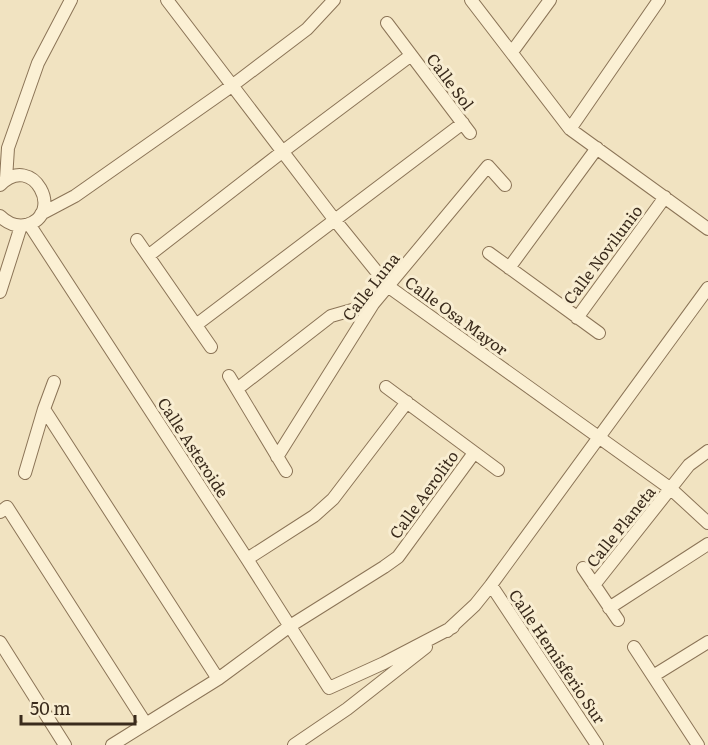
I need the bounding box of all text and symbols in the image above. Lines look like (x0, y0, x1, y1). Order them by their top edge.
street label: Calle Sol (422, 48, 480, 114)
street label: Calle Novilunio (557, 199, 647, 309)
street label: Calle Luna (336, 246, 405, 325)
street label: Calle Osa Mayor (401, 269, 514, 361)
street label: Calle Asteroide (153, 392, 235, 502)
street label: Calle Aerolito (383, 445, 463, 543)
street label: Calle Planeta (580, 480, 661, 572)
street label: Calle Hemisferio Sur (504, 584, 612, 729)
scale bar (21, 688, 135, 726)
text: 50 m (30, 694, 71, 721)

